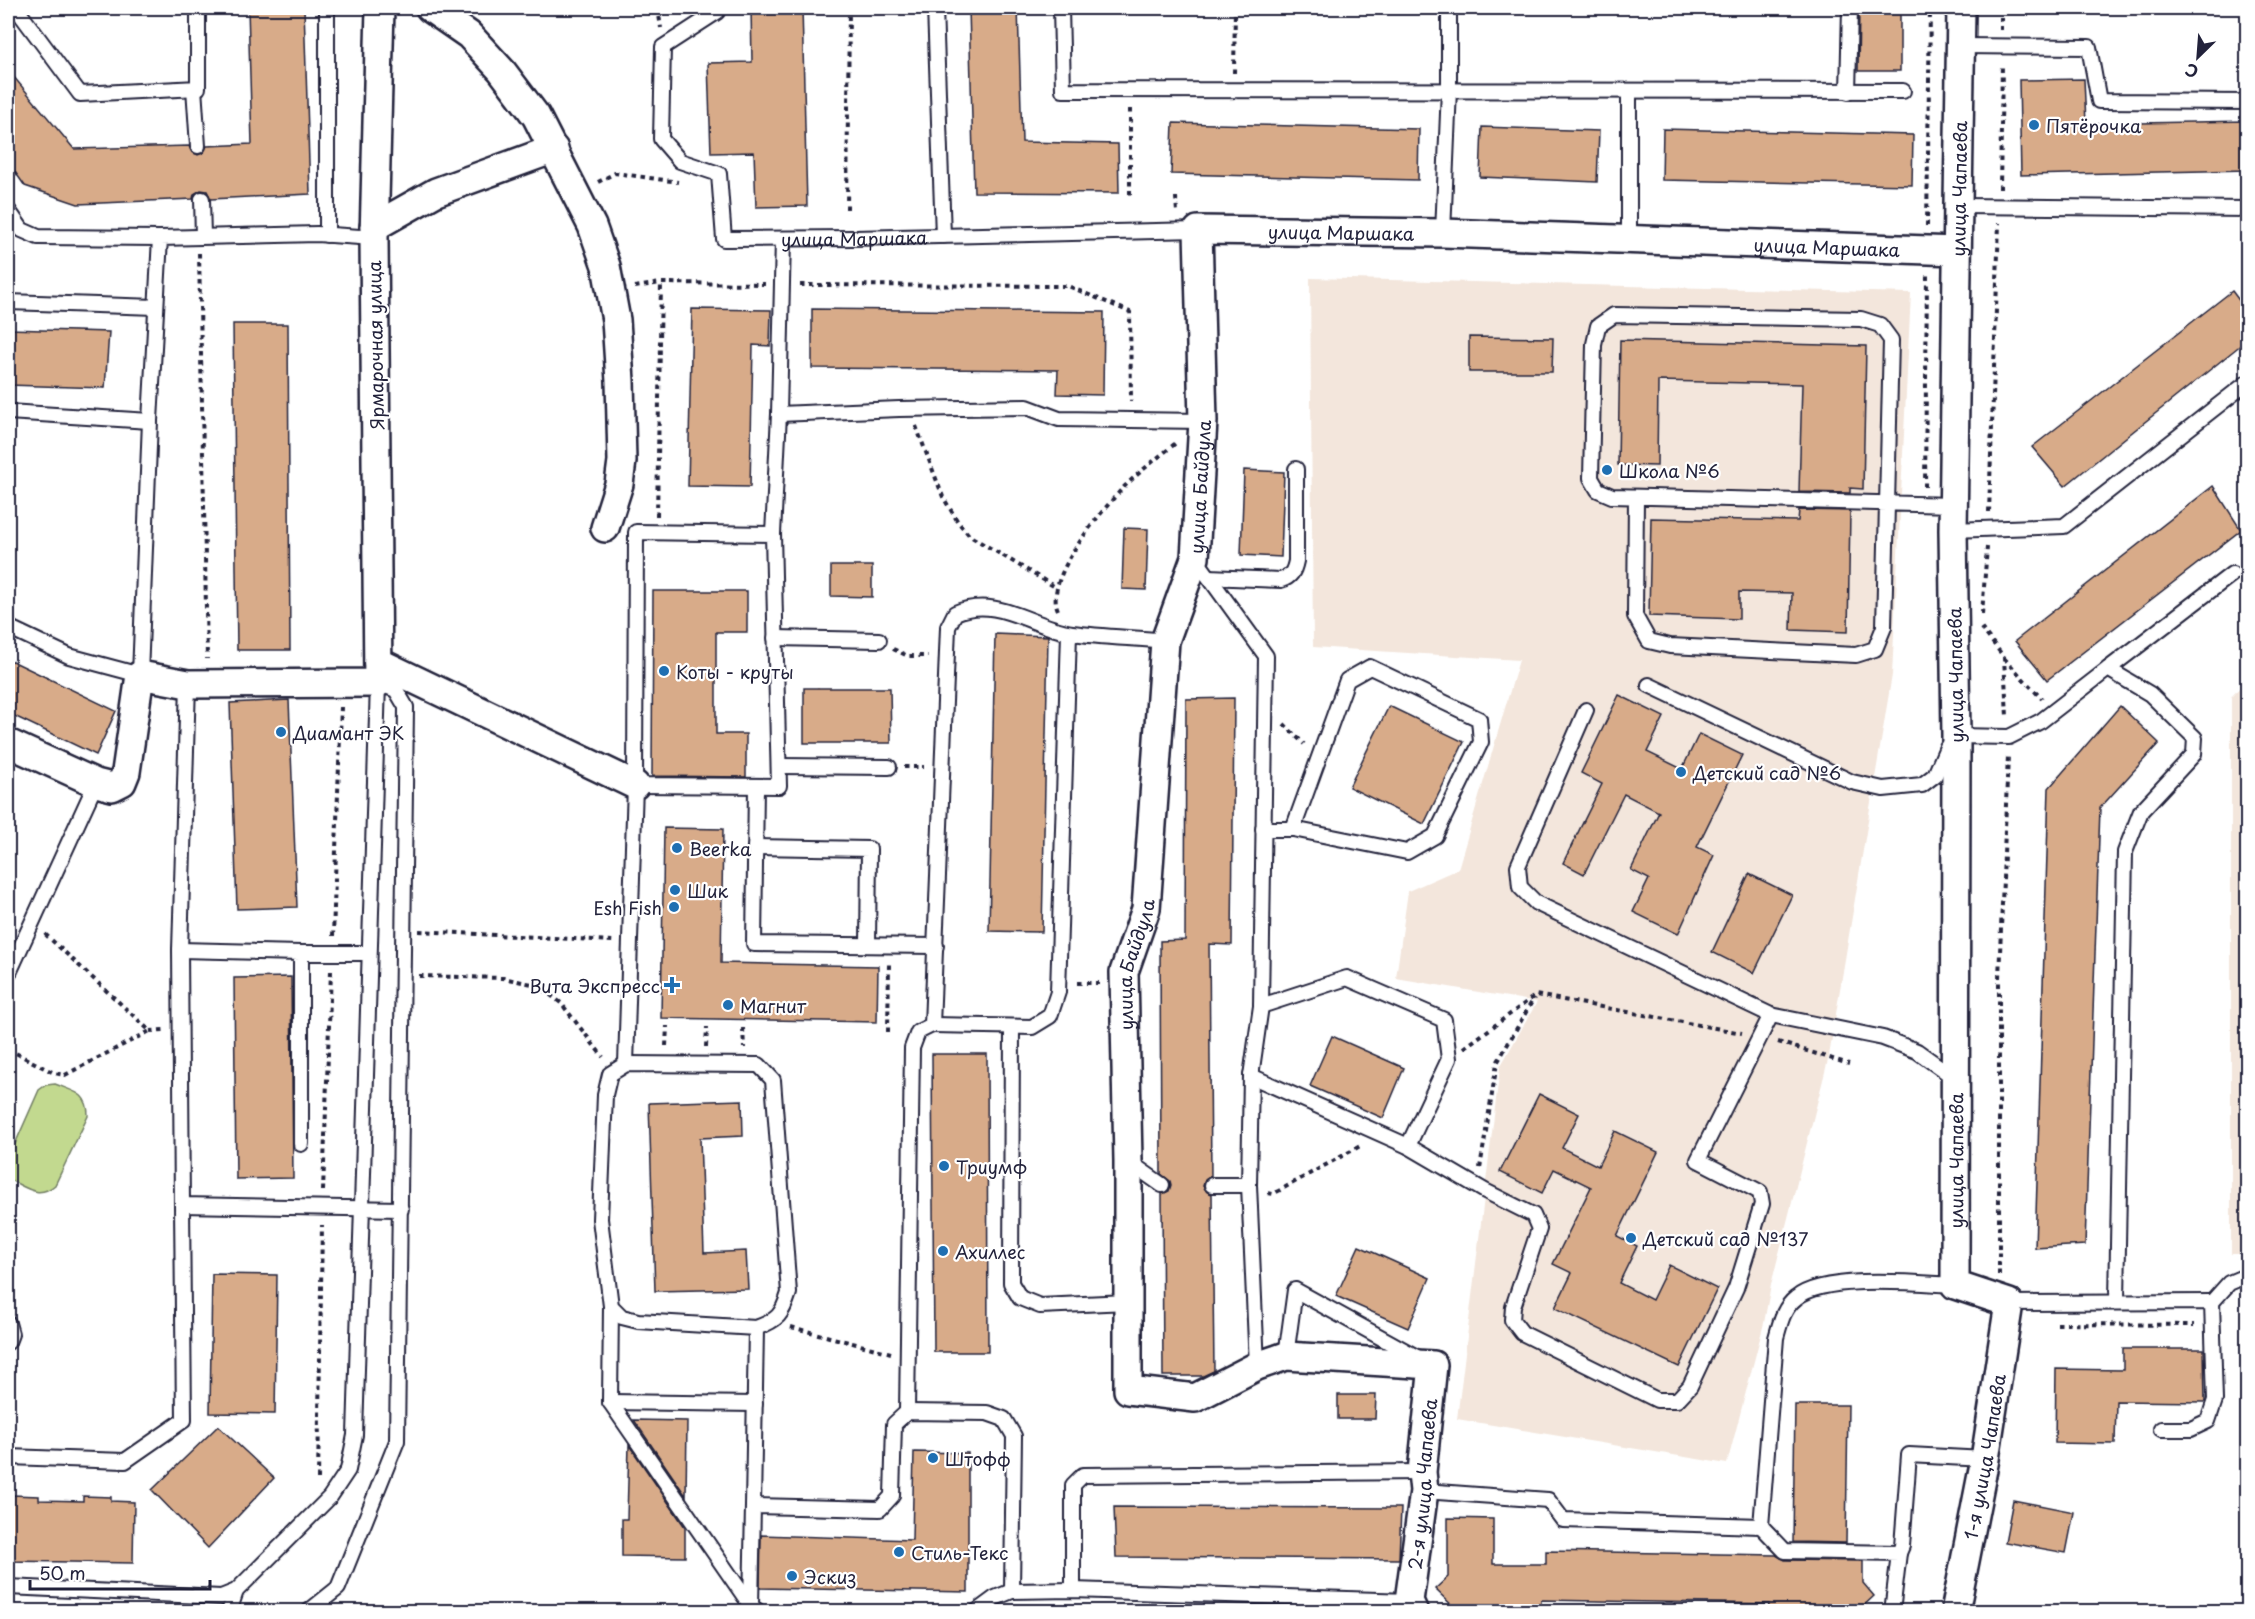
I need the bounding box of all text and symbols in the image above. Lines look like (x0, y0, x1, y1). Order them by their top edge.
north arrow (2168, 27, 2228, 87)
text: С (2181, 58, 2202, 85)
place label: Пятёрочка (2046, 112, 2142, 139)
marker: Пятёрочка (2027, 118, 2041, 132)
street label: улица Чапаева (1944, 120, 1973, 257)
street label: улица Маршака (1268, 217, 1415, 246)
street label: улица Маршака (781, 223, 928, 252)
street label: улица Маршака (1753, 230, 1901, 263)
street label: Ярмарочная улица (360, 260, 390, 430)
street label: улица Байдула (1182, 418, 1217, 555)
place label: Школа №6 (1619, 457, 1720, 484)
marker: Школа №6 (1600, 463, 1614, 477)
street label: улица Чапаева (1940, 606, 1970, 743)
place label: Коты - круты (676, 658, 794, 685)
marker: Коты - круты (657, 664, 671, 678)
place label: Диамант ЭК (292, 719, 404, 746)
marker: Диамант ЭК (274, 725, 288, 739)
place label: Детский сад №6 (1692, 759, 1841, 786)
marker: Детский сад №6 (1674, 765, 1688, 779)
place label: Beerka (689, 835, 752, 862)
marker: Beerka (670, 841, 684, 855)
place label: Шик (687, 877, 729, 904)
marker: Шик (668, 883, 682, 897)
place label: Esh Fish (593, 894, 662, 921)
street label: улица Байдула (1110, 898, 1160, 1030)
marker: Esh Fish (667, 900, 681, 914)
place label: Вита Экспресс (529, 972, 660, 999)
marker: Вита Экспресс (665, 978, 679, 992)
place label: Магнит (740, 992, 807, 1019)
marker: Магнит (721, 998, 735, 1012)
street label: улица Чапаева (1942, 1092, 1969, 1229)
place label: Триумф (956, 1153, 1027, 1180)
marker: Триумф (937, 1159, 951, 1173)
place label: Детский сад №137 (1642, 1225, 1808, 1252)
marker: Детский сад №137 (1624, 1231, 1638, 1245)
place label: Ахиллес (955, 1238, 1025, 1265)
marker: Ахиллес (936, 1244, 950, 1258)
street label: 1-я улица Чапаева (1956, 1371, 2012, 1542)
street label: 2-я улица Чапаева (1400, 1396, 1443, 1571)
place label: Штофф (945, 1445, 1011, 1472)
marker: Штофф (926, 1451, 940, 1465)
place label: Стиль-Текс (911, 1539, 1008, 1566)
marker: Стиль-Текс (892, 1545, 906, 1559)
scale bar (30, 1553, 210, 1591)
text: 50 m (39, 1559, 86, 1586)
place label: Эскиз (804, 1563, 856, 1590)
marker: Эскиз (785, 1569, 799, 1583)

